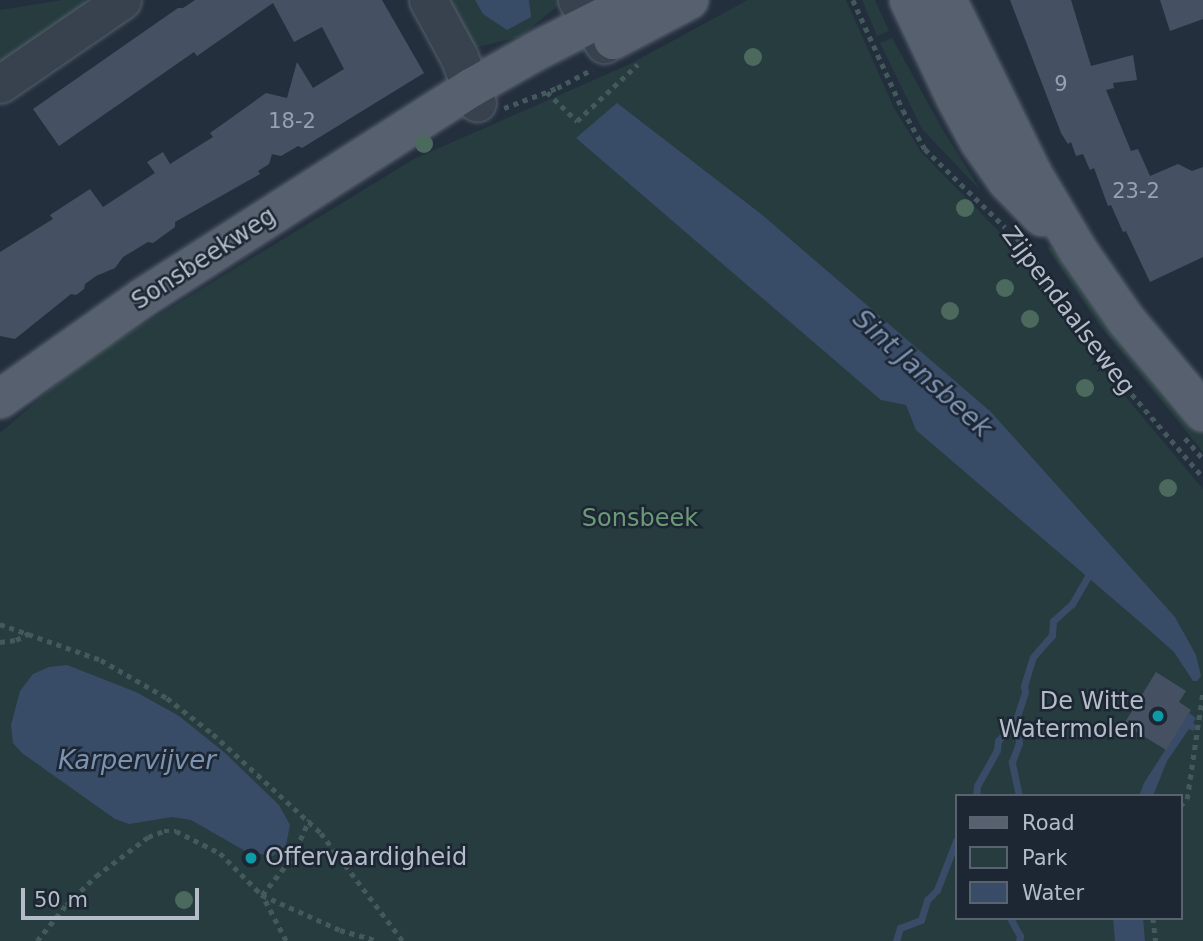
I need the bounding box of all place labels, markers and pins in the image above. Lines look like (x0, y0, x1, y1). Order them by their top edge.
place label: De Witte Watermolen (999, 688, 1144, 744)
marker: De Witte Watermolen (1150, 708, 1166, 724)
place label: Offervaardigheid (265, 844, 467, 872)
marker: Offervaardigheid (243, 850, 259, 866)

